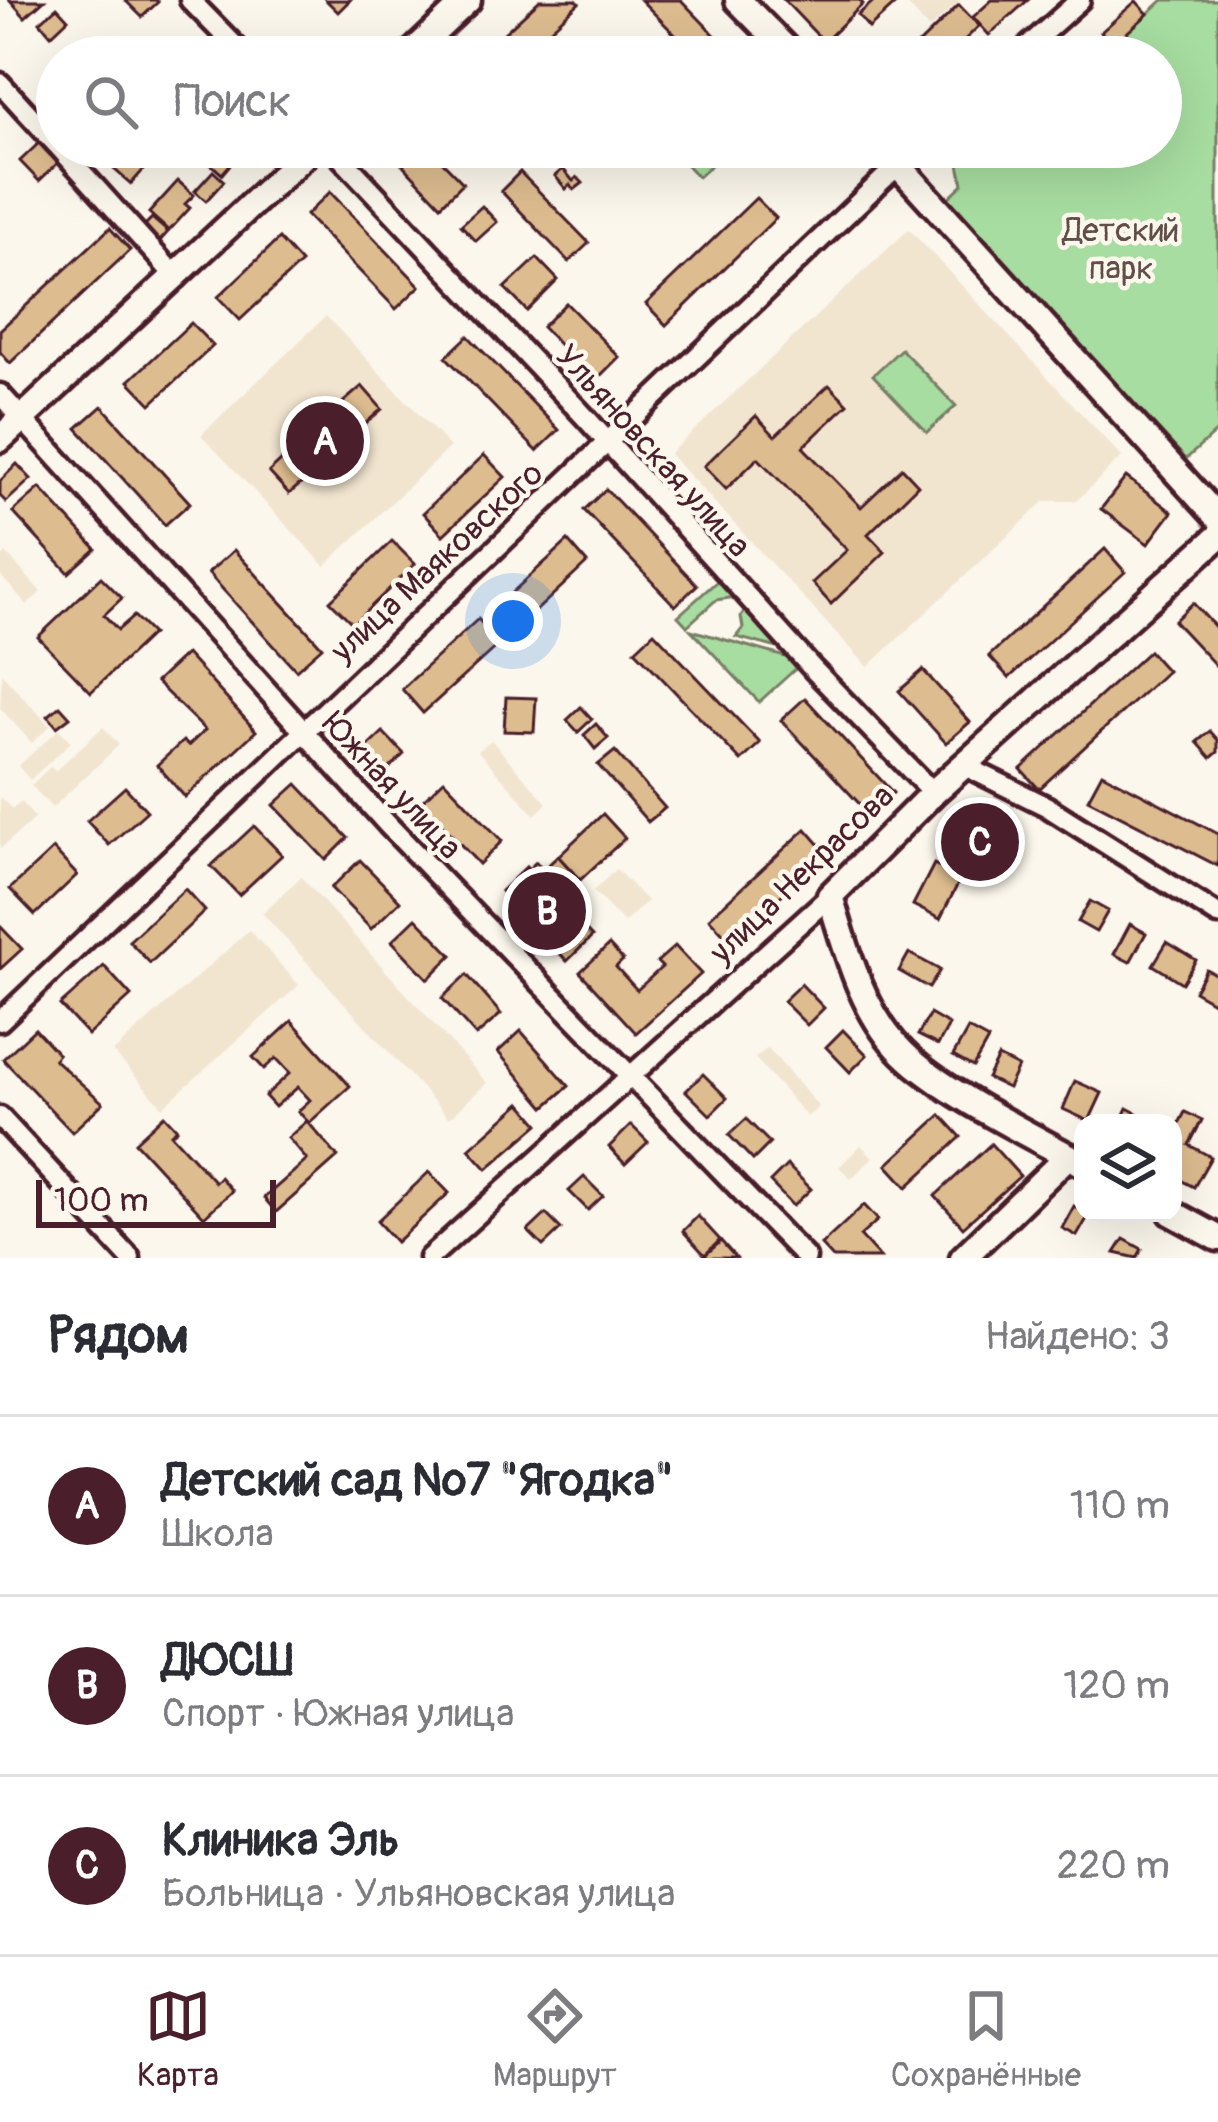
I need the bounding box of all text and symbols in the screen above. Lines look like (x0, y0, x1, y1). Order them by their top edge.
search box (36, 36, 1182, 168)
icon: search (78, 69, 144, 135)
text: Поиск (174, 74, 291, 130)
park label: Детский парк (1062, 210, 1179, 289)
street label: Ульяновская улица (547, 336, 759, 566)
pin: A (286, 396, 364, 486)
street label: улица Маяковского (322, 453, 552, 672)
your location (483, 591, 543, 651)
street label: Южная улица (313, 704, 470, 868)
street label: улица Некрасова (701, 776, 903, 973)
pin: C (941, 797, 1019, 887)
pin: B (508, 866, 586, 956)
map controls (1074, 1114, 1182, 1222)
button: layers (1074, 1114, 1182, 1222)
scale bar (36, 1174, 276, 1227)
text: 100 m (54, 1180, 148, 1221)
text: Рядом (48, 1304, 189, 1368)
text: Найдено: 3 (985, 1312, 1170, 1361)
text: Детский сад №7 "Ягодка" (162, 1453, 673, 1509)
text: A (74, 1481, 100, 1530)
text: 110 m (1070, 1481, 1170, 1530)
text: Школа (162, 1509, 274, 1558)
text: ДЮСШ (162, 1633, 292, 1689)
text: B (76, 1661, 98, 1710)
text: 120 m (1063, 1661, 1170, 1710)
text: Спорт · Южная улица (162, 1689, 514, 1738)
text: Клиника Эль (162, 1813, 399, 1869)
text: C (75, 1841, 99, 1890)
text: 220 m (1057, 1841, 1170, 1890)
text: Больница · Ульяновская улица (162, 1869, 675, 1918)
tab: Карта (137, 1983, 219, 2096)
tab: Маршрут (493, 1983, 617, 2096)
tab: Сохранённые (891, 1983, 1081, 2096)

